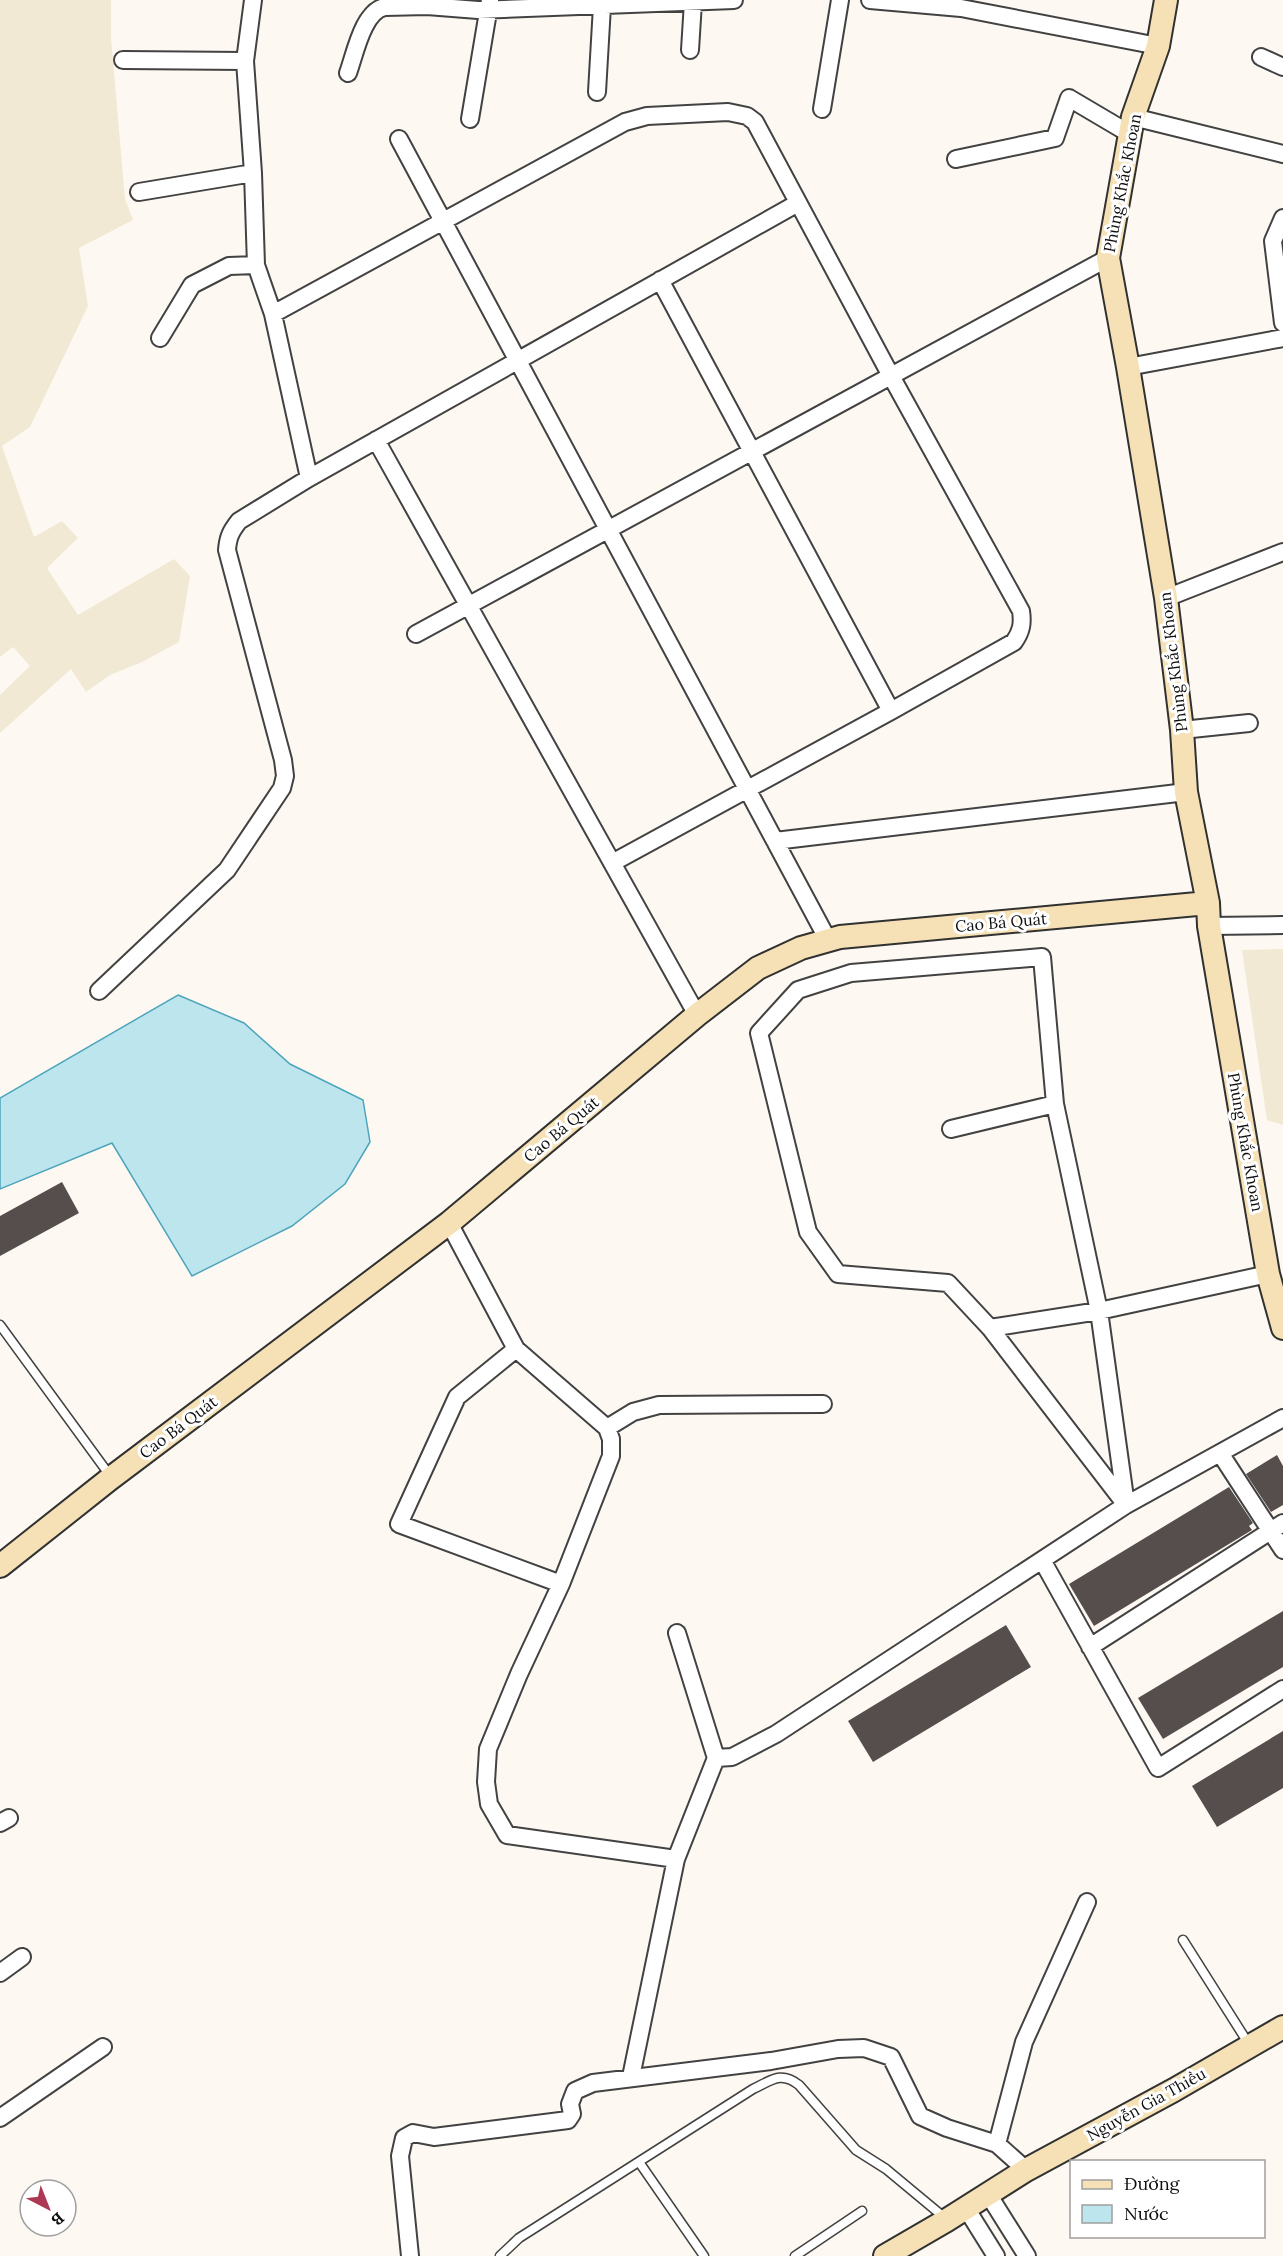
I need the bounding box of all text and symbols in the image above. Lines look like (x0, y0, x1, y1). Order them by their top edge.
street label: Phùng Khắc Khoan (1099, 112, 1145, 254)
street label: Phùng Khắc Khoan (1154, 591, 1192, 733)
street label: Cao Bá Quát (954, 908, 1049, 936)
street label: Phùng Khắc Khoan (1224, 1071, 1268, 1213)
street label: Cao Bá Quát (519, 1091, 603, 1166)
street label: Cao Bá Quát (135, 1391, 221, 1463)
street label: Nguyễn Gia Thiều (1083, 2063, 1209, 2145)
legend (1070, 2160, 1265, 2238)
text: Đường (1124, 2172, 1181, 2195)
north arrow (18, 2178, 78, 2238)
text: Nước (1124, 2202, 1169, 2225)
text: B (47, 2208, 69, 2230)

